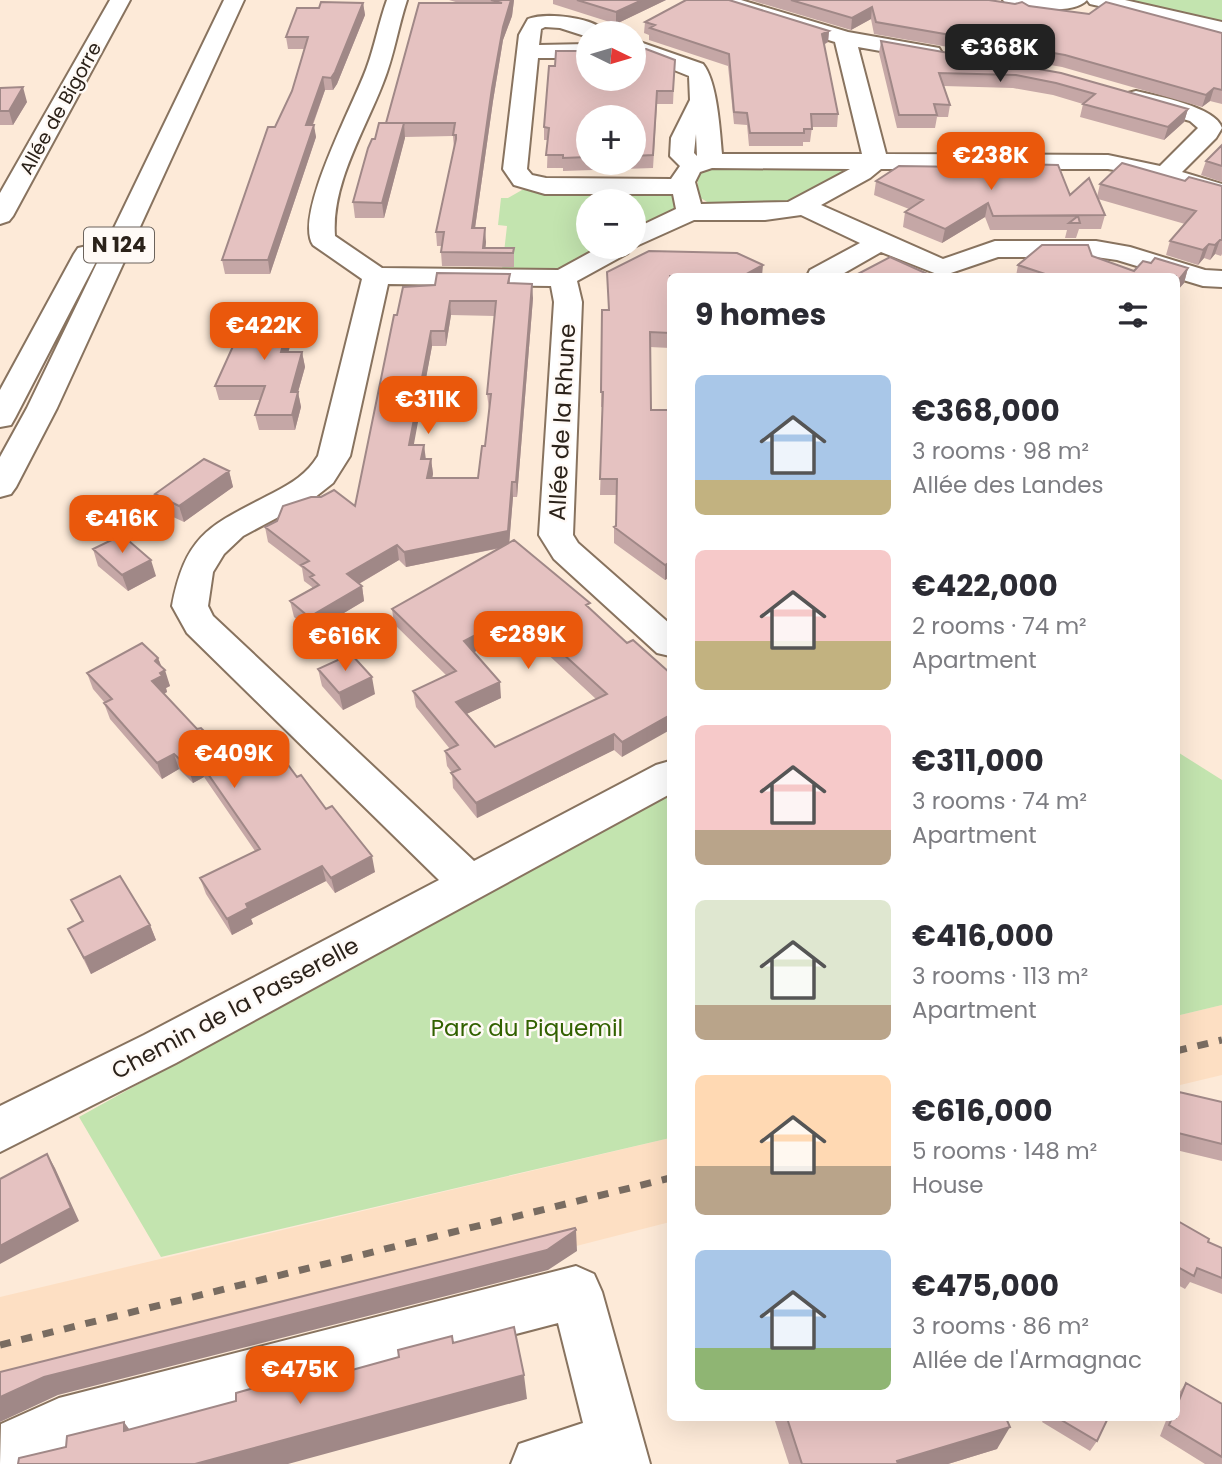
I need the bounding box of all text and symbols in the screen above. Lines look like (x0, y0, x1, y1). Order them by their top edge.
north arrow (576, 21, 646, 91)
map controls (576, 21, 646, 259)
pin: €368K (951, 24, 1049, 84)
text: €368K (961, 31, 1039, 63)
street label: Allée de Bigorre (13, 37, 108, 179)
button: + (576, 105, 646, 175)
pin: €238K (942, 132, 1040, 192)
text: €238K (953, 139, 1029, 171)
button: − (576, 189, 646, 259)
road number: N 124 (84, 228, 154, 262)
text: 9 homes (695, 293, 826, 336)
icon: filters (1114, 296, 1152, 334)
pin: €422K (215, 302, 313, 362)
text: €422K (226, 309, 302, 341)
street label: Allée de la Rhune (541, 323, 583, 521)
pin: €311K (379, 376, 477, 436)
text: €311K (395, 383, 461, 415)
text: €368,000 (912, 389, 1060, 432)
icon: home (751, 403, 835, 487)
text: 3 rooms · 98 m² (912, 435, 1089, 467)
text: Allée des Landes (912, 469, 1103, 501)
pin: €416K (73, 496, 171, 555)
text: €416K (85, 502, 159, 534)
text: €422,000 (912, 564, 1058, 607)
icon: home (751, 578, 835, 662)
text: 2 rooms · 74 m² (912, 610, 1087, 642)
pin: €289K (479, 612, 577, 671)
pin: €616K (296, 614, 394, 673)
text: €289K (490, 618, 566, 650)
text: €616K (309, 620, 381, 652)
text: Apartment (912, 644, 1037, 676)
pin: €409K (185, 730, 283, 790)
text: €409K (194, 737, 274, 769)
text: €311,000 (912, 739, 1044, 782)
icon: home (751, 753, 835, 837)
text: 3 rooms · 74 m² (912, 785, 1087, 817)
text: Apartment (912, 819, 1037, 851)
text: €416,000 (912, 914, 1054, 957)
icon: home (751, 928, 835, 1012)
street label: Chemin de la Passerelle (106, 929, 364, 1087)
text: 3 rooms · 113 m² (912, 960, 1088, 992)
text: Apartment (912, 994, 1037, 1026)
park label: Parc du Piquemil (431, 1012, 623, 1044)
text: €616,000 (912, 1089, 1053, 1132)
icon: home (751, 1103, 835, 1187)
text: 5 rooms · 148 m² (912, 1135, 1097, 1167)
text: House (912, 1169, 984, 1201)
text: €475,000 (912, 1264, 1059, 1307)
icon: home (751, 1278, 835, 1362)
text: 3 rooms · 86 m² (912, 1310, 1089, 1342)
text: Allée de l'Armagnac (912, 1344, 1142, 1376)
pin: €475K (251, 1346, 349, 1406)
text: €475K (261, 1353, 339, 1385)

